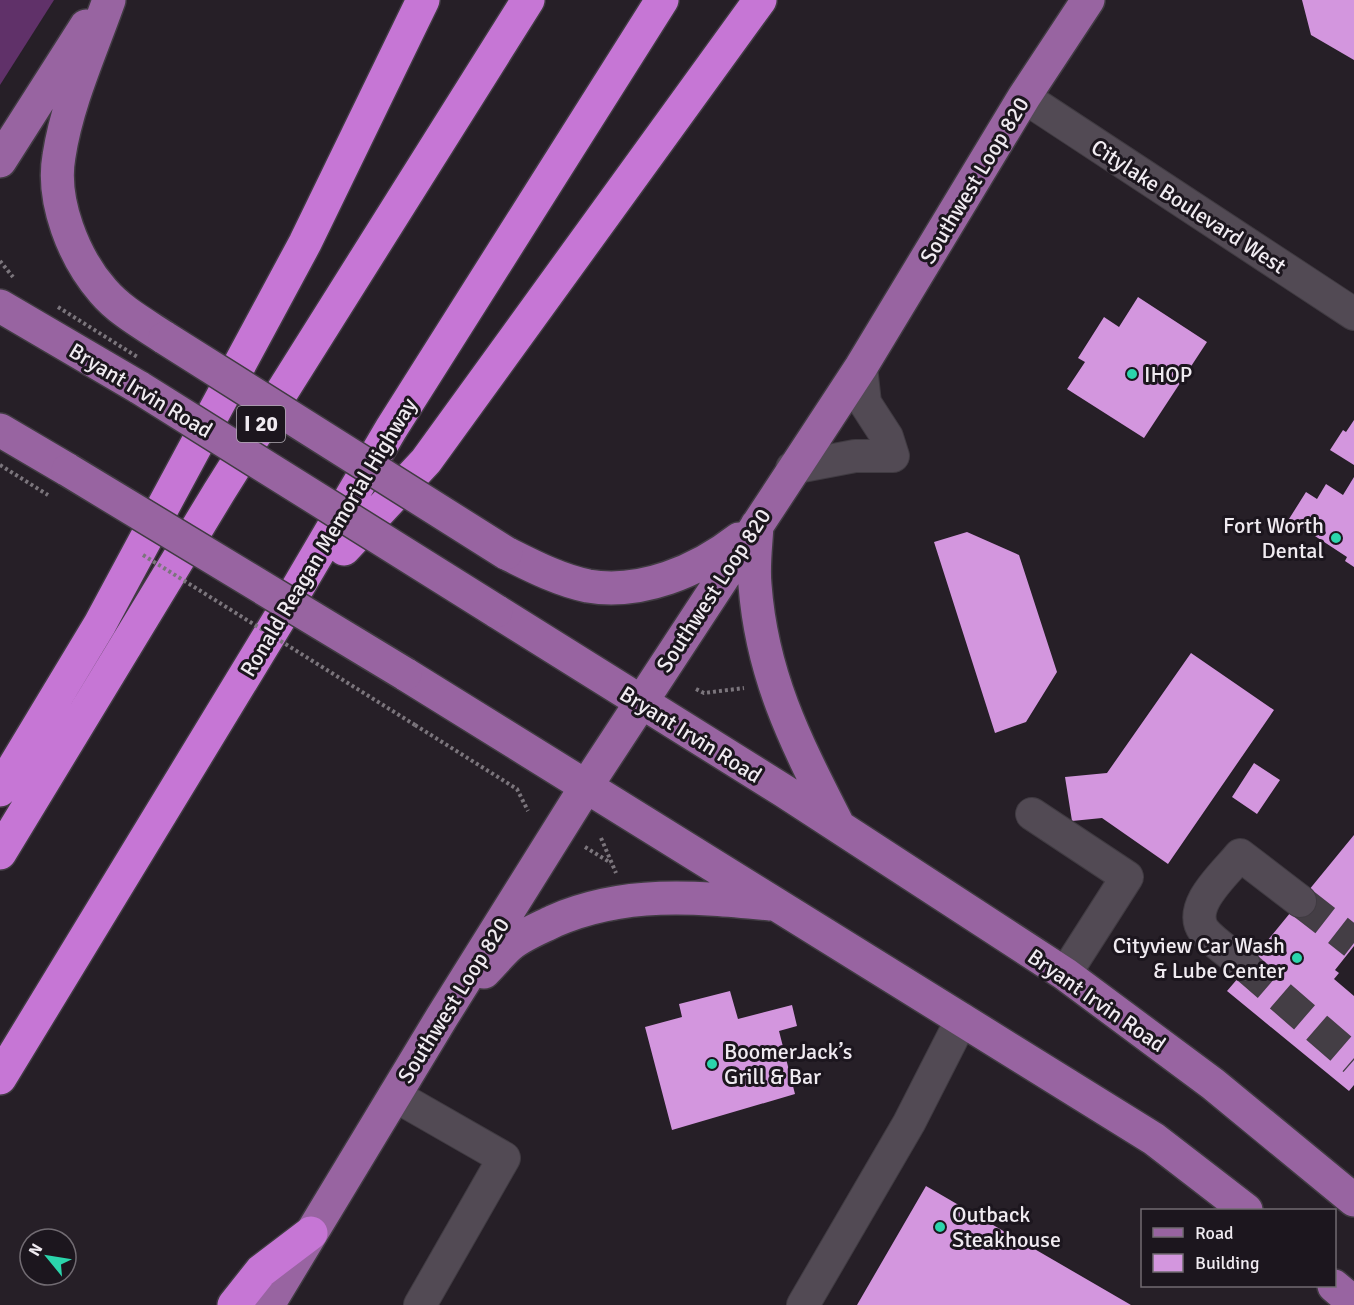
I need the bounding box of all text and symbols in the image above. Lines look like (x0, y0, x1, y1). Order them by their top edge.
street label: Southwest Loop 820 (914, 92, 1035, 269)
street label: Citylake Boulevard West (1086, 133, 1291, 280)
street label: Bryant Irvin Road (64, 337, 217, 444)
place label: IHOP (1144, 361, 1192, 388)
marker: IHOP (1125, 367, 1139, 381)
street label: Ronald Reagan Memorial Highway (234, 392, 423, 682)
road number: I 20 (237, 406, 285, 442)
street label: Southwest Loop 820 (650, 503, 776, 677)
place label: Fort Worth Dental (1223, 512, 1324, 564)
marker: Fort Worth Dental (1329, 531, 1343, 545)
street label: Bryant Irvin Road (615, 680, 767, 789)
street label: Southwest Loop 820 (392, 913, 515, 1088)
place label: Cityview Car Wash & Lube Center (1113, 932, 1285, 984)
street label: Bryant Irvin Road (1023, 943, 1171, 1058)
marker: Cityview Car Wash & Lube Center (1290, 951, 1304, 965)
place label: BoomerJack’s Grill & Bar (724, 1038, 852, 1090)
marker: BoomerJack’s Grill & Bar (705, 1057, 719, 1071)
place label: Outback Steakhouse (952, 1201, 1061, 1253)
legend (1141, 1209, 1336, 1287)
marker: Outback Steakhouse (933, 1220, 947, 1234)
text: Road (1195, 1222, 1234, 1244)
north arrow (18, 1227, 78, 1287)
text: N (24, 1240, 47, 1260)
text: Building (1195, 1252, 1259, 1274)

